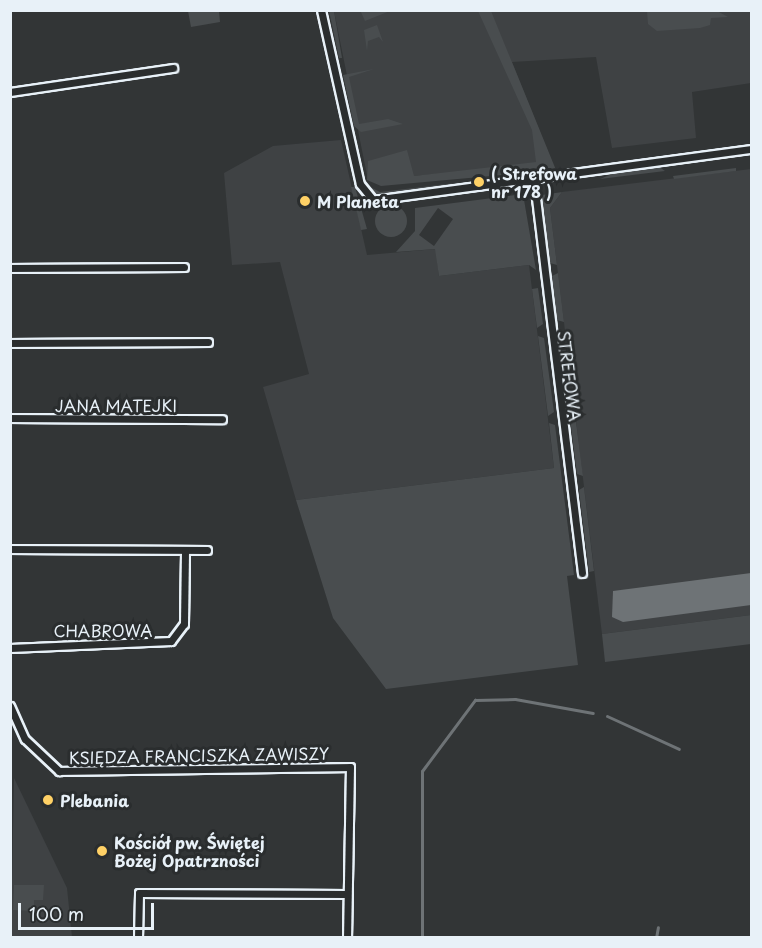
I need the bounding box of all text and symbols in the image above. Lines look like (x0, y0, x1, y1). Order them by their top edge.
place label: ( Strefowa nr 178 ) (491, 163, 577, 201)
marker: ( Strefowa nr 178 ) (472, 175, 486, 189)
place label: M Planeta (317, 191, 400, 211)
marker: M Planeta (298, 194, 312, 208)
street label: STREFOWA (555, 330, 585, 422)
street label: JANA MATEJKI (55, 395, 177, 415)
street label: CHABROWA (53, 620, 153, 640)
street label: KSIĘDZA FRANCISZKA ZAWISZY (68, 743, 330, 767)
place label: Plebania (60, 790, 129, 810)
marker: Plebania (41, 793, 55, 807)
place label: Kościół pw. Świętej Bożej Opatrzności (114, 832, 267, 870)
marker: Kościół pw. Świętej Bożej Opatrzności (95, 844, 109, 858)
scale bar (21, 891, 158, 929)
text: 100 m (29, 900, 84, 927)

